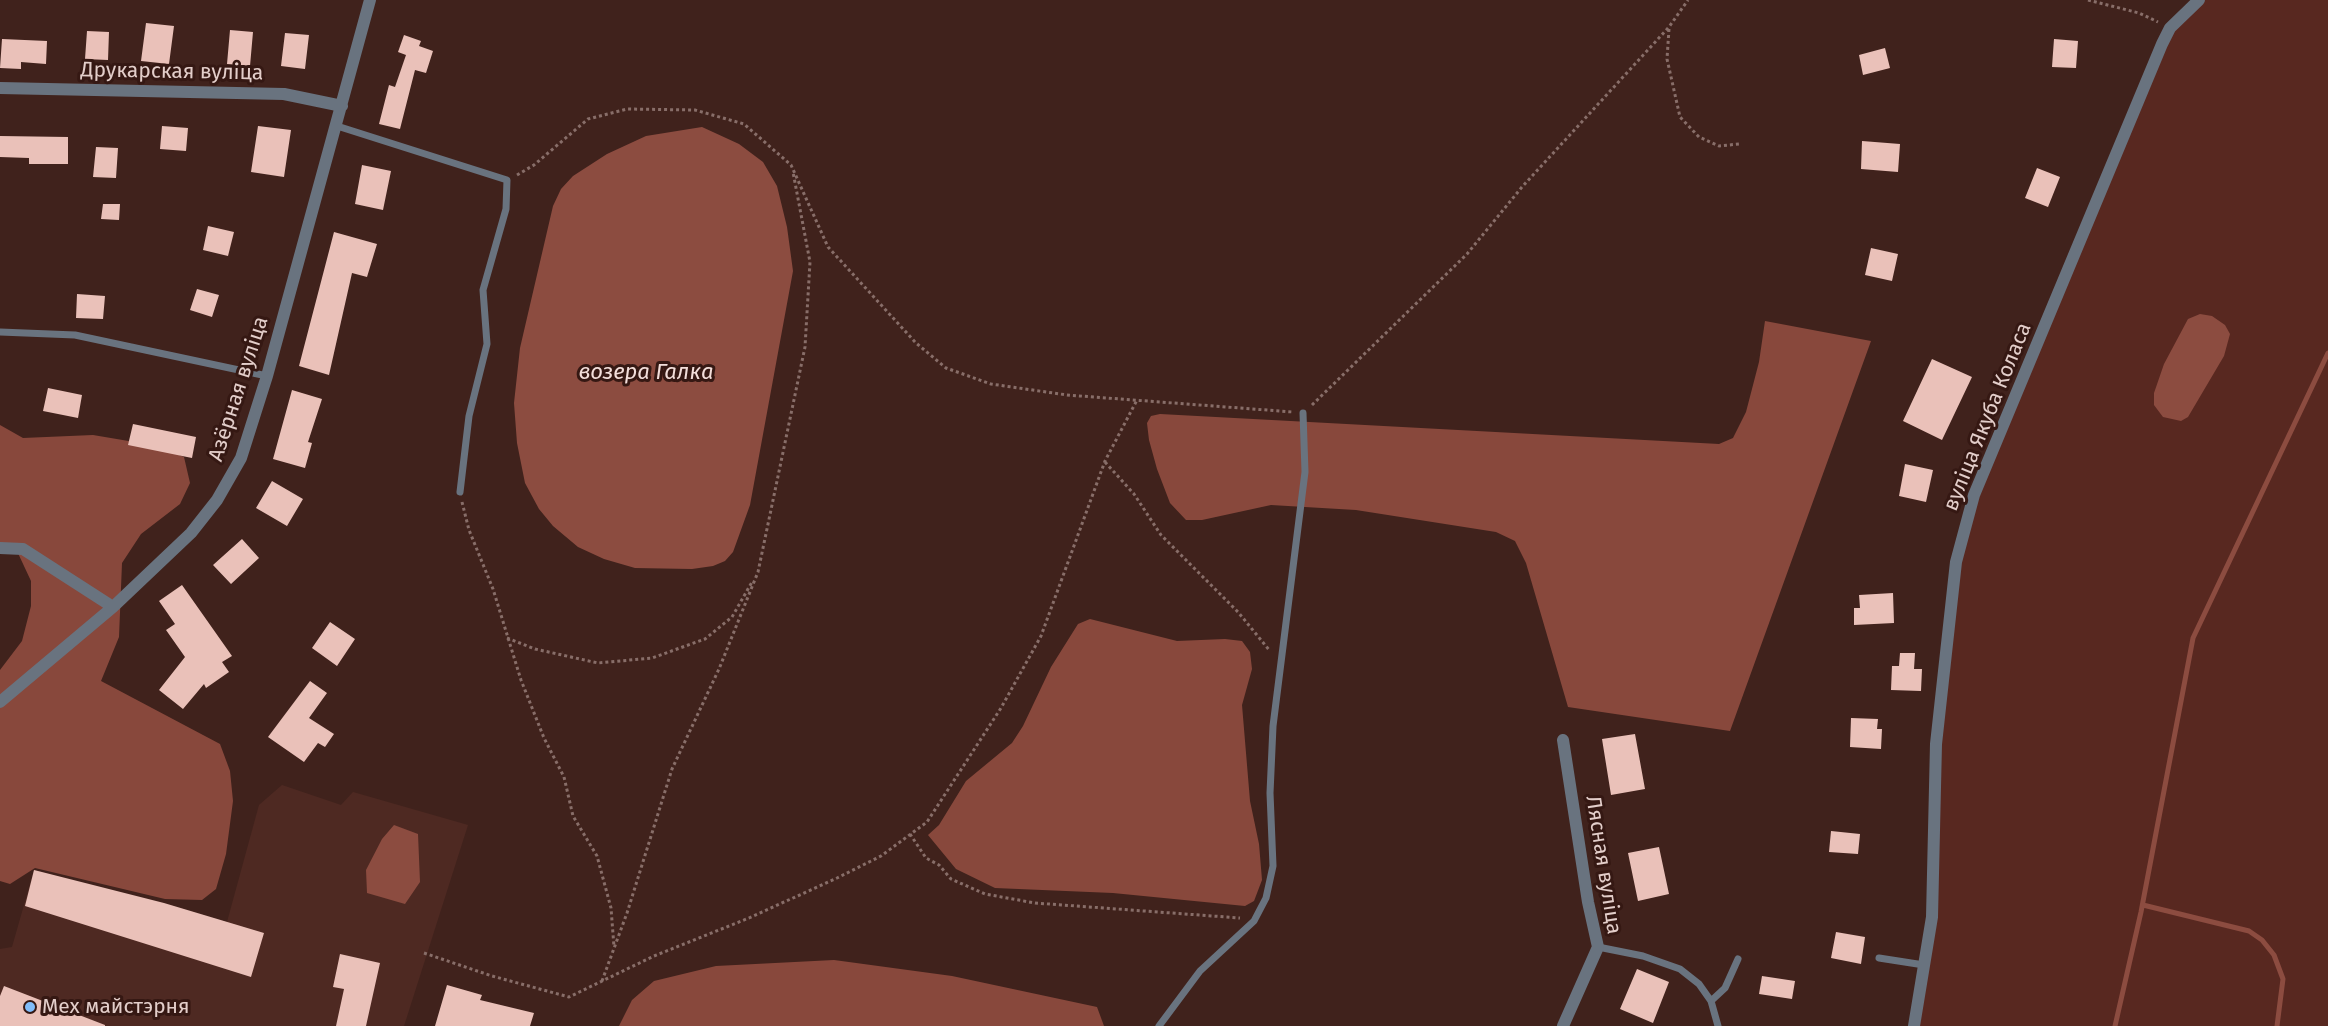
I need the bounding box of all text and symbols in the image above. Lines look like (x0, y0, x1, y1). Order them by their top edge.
street label: Друкарская вуліца (80, 58, 264, 86)
street label: Азёрная вуліца (204, 313, 274, 465)
street label: вуліца Якуба Коласа (1939, 319, 2037, 515)
water label: возера Галка (579, 360, 713, 386)
street label: Лясная вуліца (1580, 794, 1626, 936)
place label: Мех майстэрня (42, 994, 190, 1020)
marker: Мех майстэрня (23, 1000, 37, 1014)

